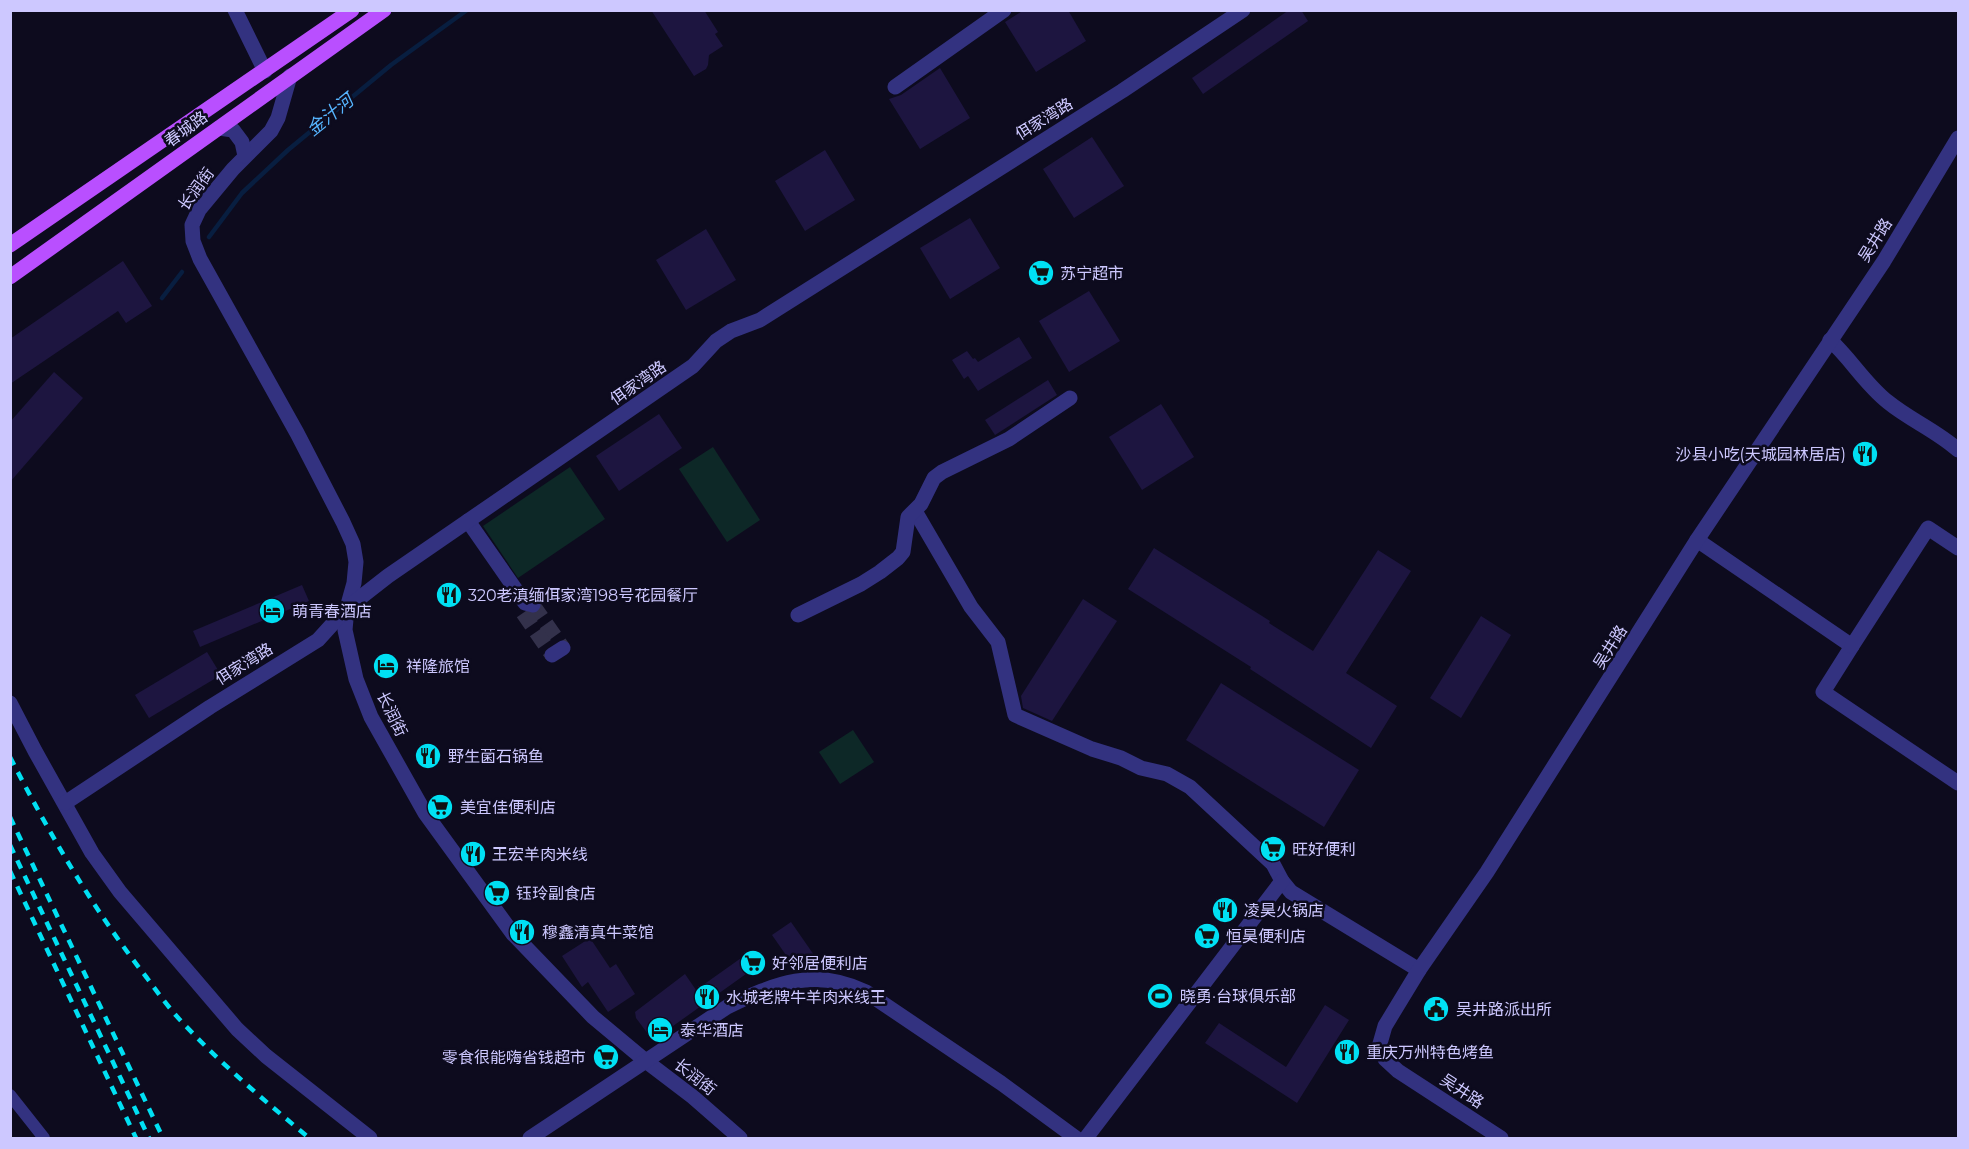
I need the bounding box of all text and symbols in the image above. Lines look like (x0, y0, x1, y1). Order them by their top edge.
water label: 金汁河 (302, 88, 360, 141)
street label: 佴家湾路 (1012, 94, 1076, 144)
street label: 春城路 (161, 107, 211, 151)
street label: 长润街 (174, 164, 218, 214)
street label: 吴井路 (1854, 215, 1896, 265)
supermarket icon: 苏宁超市 (1026, 258, 1056, 288)
place label: 苏宁超市 (1060, 264, 1124, 283)
street label: 佴家湾路 (606, 357, 670, 409)
restaurant icon: 沙县小吃(天城园林居店) (1850, 439, 1880, 469)
place label: 沙县小吃(天城园林居店) (1675, 445, 1846, 464)
restaurant icon: 320老滇缅佴家湾198号花园餐厅 (434, 580, 464, 610)
place label: 320老滇缅佴家湾198号花园餐厅 (468, 586, 698, 605)
hotel icon: 萌青春酒店 (257, 596, 287, 626)
place label: 萌青春酒店 (292, 602, 372, 621)
street label: 吴井路 (1589, 622, 1631, 672)
street label: 佴家湾路 (212, 639, 276, 689)
hotel icon: 祥隆旅馆 (371, 651, 401, 681)
place label: 祥隆旅馆 (406, 657, 470, 676)
street label: 长润街 (373, 688, 411, 740)
restaurant icon: 野生菌石锅鱼 (413, 741, 443, 771)
place label: 野生菌石锅鱼 (448, 747, 544, 766)
supermarket icon: 美宜佳便利店 (425, 792, 455, 822)
place label: 美宜佳便利店 (460, 798, 556, 817)
supermarket icon: 旺好便利 (1258, 834, 1288, 864)
restaurant icon: 王宏羊肉米线 (458, 839, 488, 869)
place label: 旺好便利 (1292, 840, 1356, 859)
place label: 王宏羊肉米线 (492, 845, 588, 864)
supermarket icon: 钰玲副食店 (482, 878, 512, 908)
place label: 钰玲副食店 (516, 884, 596, 903)
restaurant icon: 凌昊火锅店 (1210, 895, 1240, 925)
place label: 凌昊火锅店 (1244, 901, 1324, 920)
restaurant icon: 穆鑫清真牛菜馆 (507, 917, 537, 947)
supermarket icon: 恒昊便利店 (1192, 921, 1222, 951)
place label: 穆鑫清真牛菜馆 (542, 923, 654, 942)
place label: 恒昊便利店 (1226, 927, 1306, 946)
supermarket icon: 好邻居便利店 (738, 948, 768, 978)
place label: 好邻居便利店 (772, 954, 868, 973)
sports icon: 晓勇·台球俱乐部 (1145, 981, 1175, 1011)
restaurant icon: 水城老牌牛羊肉米线王 (692, 982, 722, 1012)
place label: 晓勇·台球俱乐部 (1180, 987, 1296, 1006)
place label: 水城老牌牛羊肉米线王 (726, 988, 886, 1007)
public building icon: 吴井路派出所 (1421, 994, 1451, 1024)
place label: 吴井路派出所 (1456, 1000, 1552, 1019)
hotel icon: 泰华酒店 (645, 1015, 675, 1045)
place label: 泰华酒店 (680, 1021, 744, 1040)
restaurant icon: 重庆万州特色烤鱼 (1332, 1037, 1362, 1067)
supermarket icon: 零食很能嗨省钱超市 (591, 1042, 621, 1072)
place label: 重庆万州特色烤鱼 (1366, 1043, 1494, 1062)
place label: 零食很能嗨省钱超市 (442, 1048, 586, 1067)
street label: 长润街 (670, 1055, 720, 1099)
street label: 吴井路 (1437, 1070, 1487, 1112)

